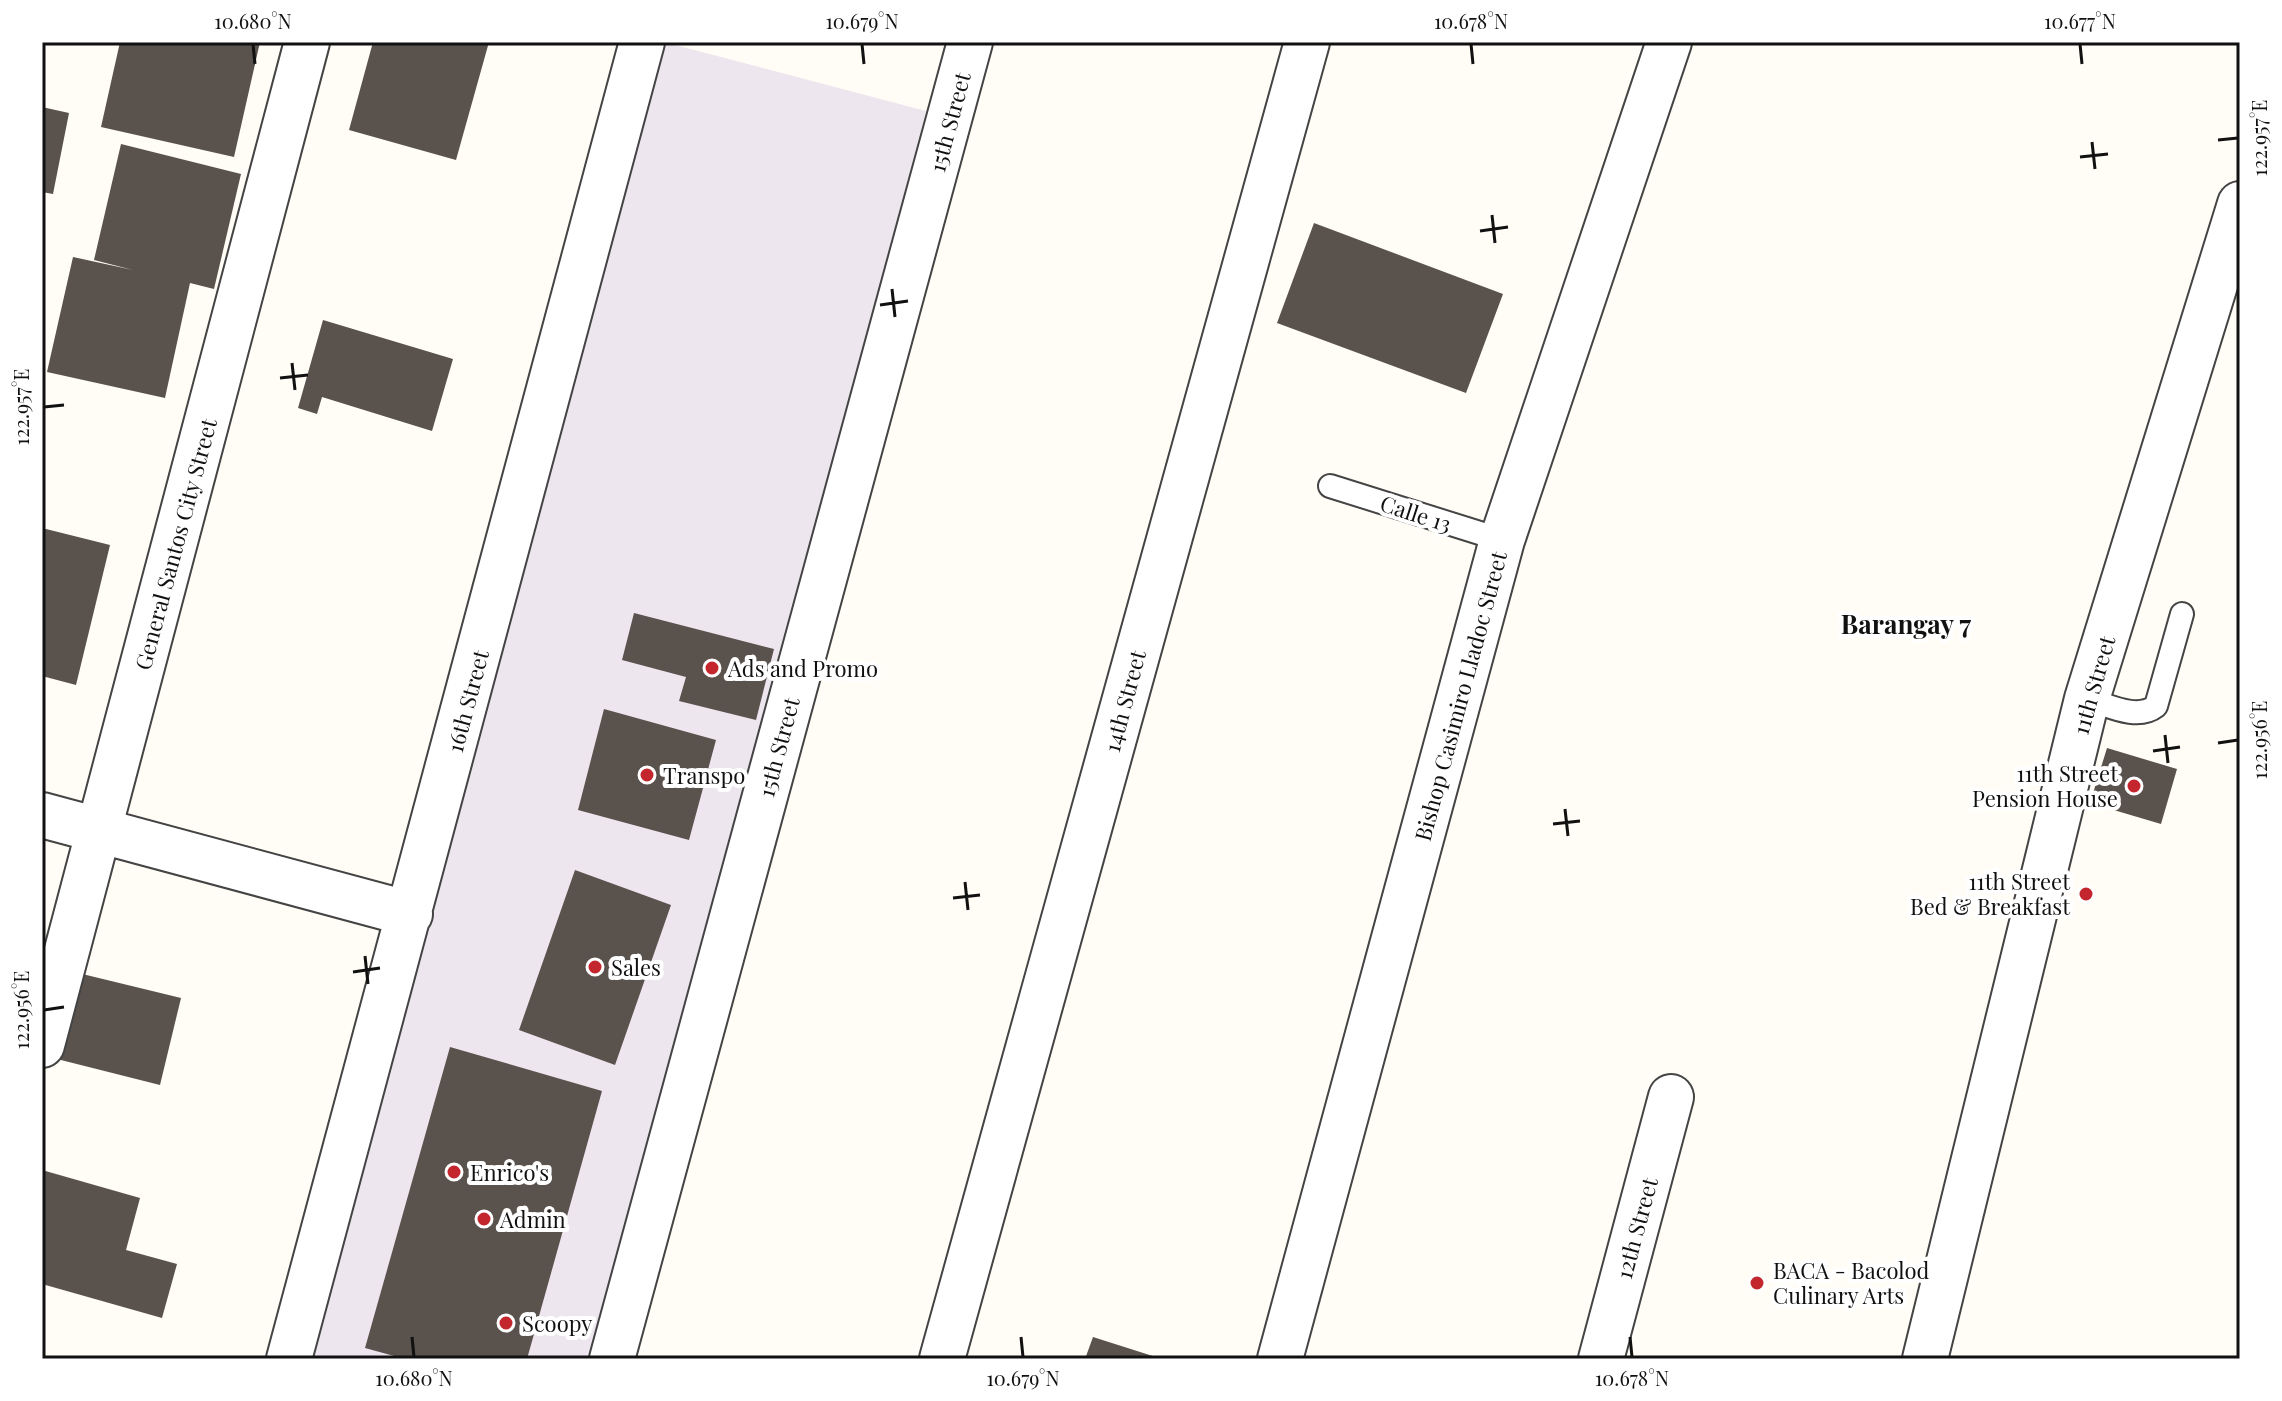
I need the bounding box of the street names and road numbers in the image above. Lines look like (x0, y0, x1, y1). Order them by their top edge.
street label: 15th Street (921, 68, 977, 175)
street label: General Santos City Street (127, 414, 223, 673)
street label: Calle 13 (1377, 487, 1455, 539)
street label: Bishop Casimiro Lladoc Street (1407, 547, 1513, 844)
street label: 11th Street (2065, 631, 2122, 738)
street label: 16th Street (439, 645, 495, 755)
street label: 14th Street (1096, 646, 1152, 755)
street label: 15th Street (750, 693, 806, 800)
street label: 12th Street (1608, 1173, 1664, 1282)

